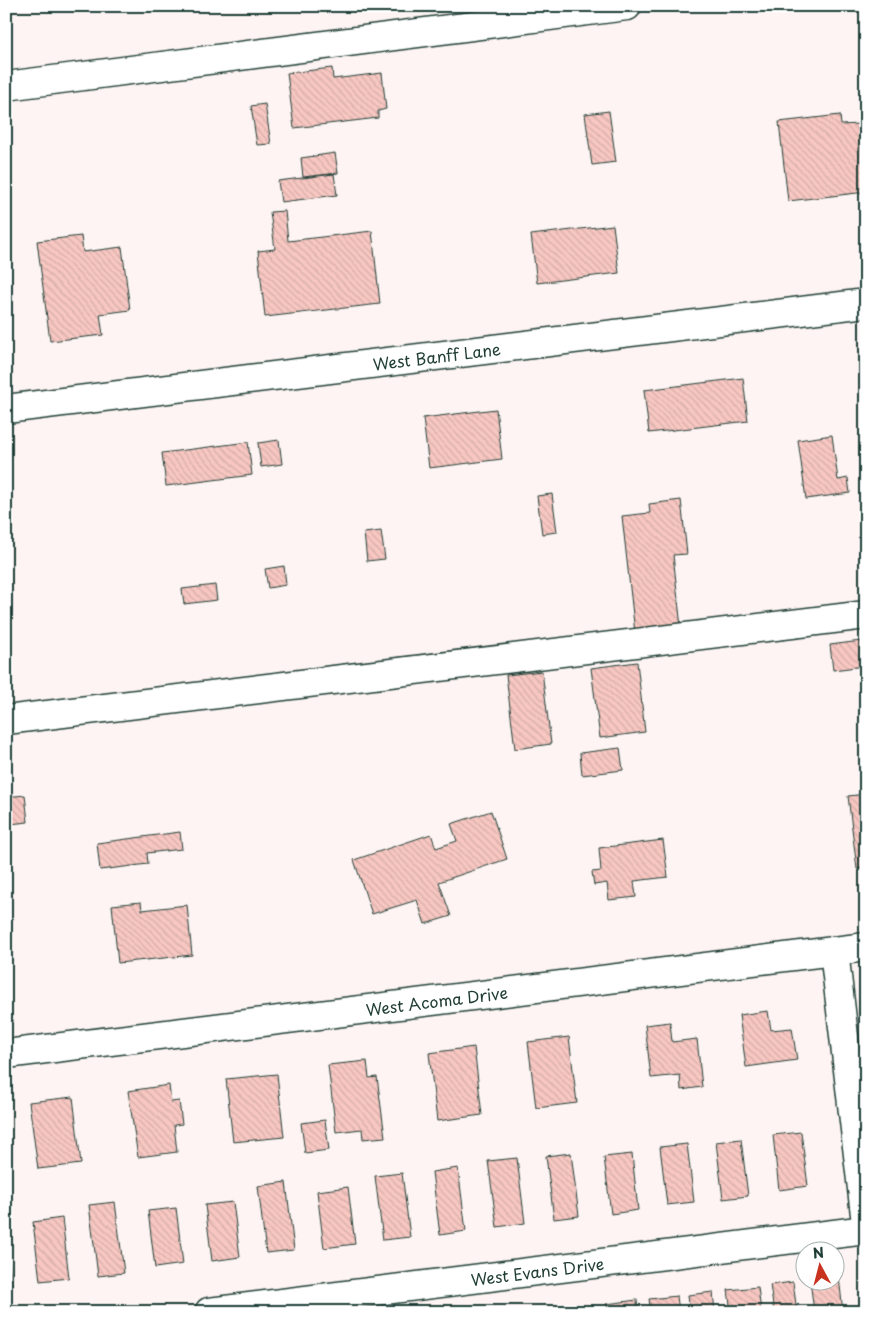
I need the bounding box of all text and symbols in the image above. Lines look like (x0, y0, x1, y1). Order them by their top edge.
street label: West Banff Lane (371, 336, 502, 376)
street label: West Acoma Drive (364, 980, 509, 1021)
north arrow (794, 1240, 844, 1290)
text: N (812, 1242, 825, 1264)
street label: West Evans Drive (470, 1251, 605, 1291)

